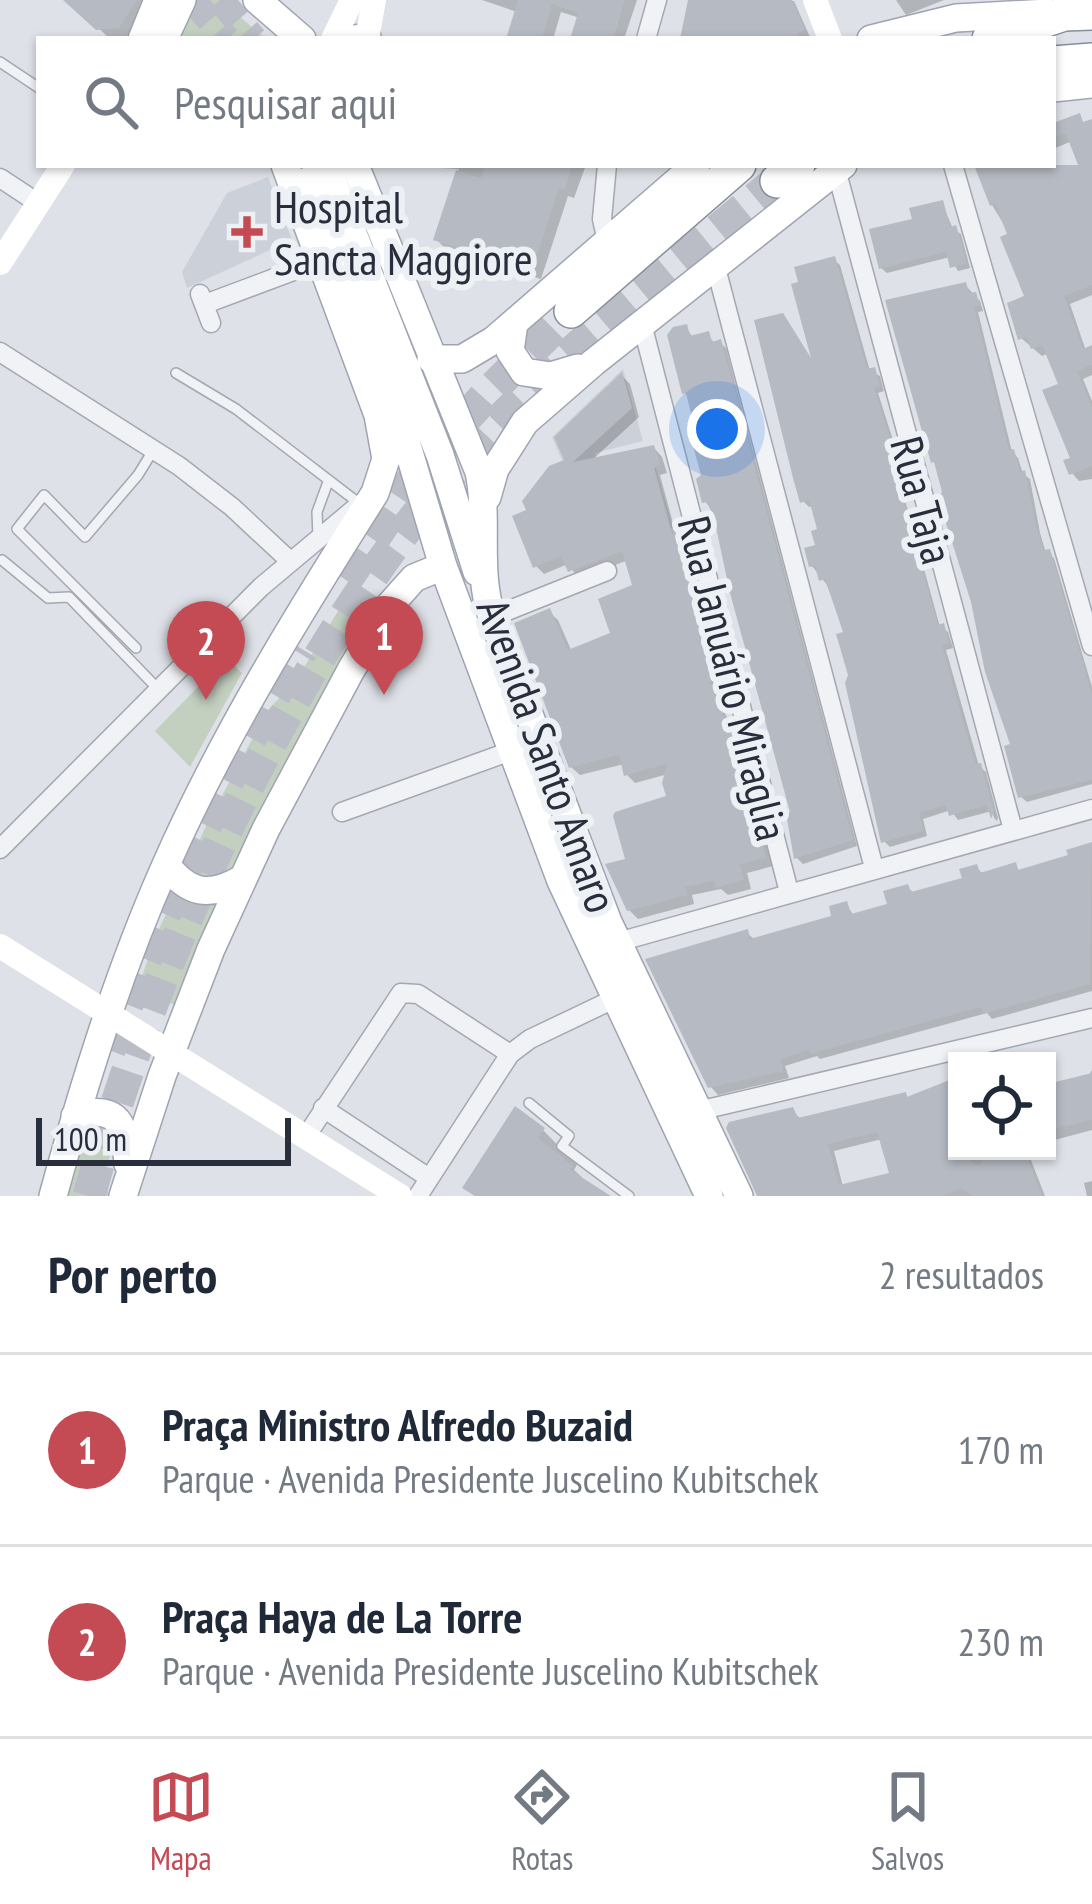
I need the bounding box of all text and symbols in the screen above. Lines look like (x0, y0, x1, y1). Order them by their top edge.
search box (36, 36, 1056, 168)
icon: search (78, 69, 144, 135)
text: Pesquisar aqui (174, 73, 397, 131)
place label: Hospital Sancta Maggiore (274, 177, 533, 287)
marker: Hospital Sancta Maggiore (231, 216, 263, 248)
your location (687, 399, 747, 459)
street label: Rua Taja (878, 430, 968, 570)
street label: Rua Januário Miraglia (666, 510, 802, 846)
street label: Avenida Santo Amaro (464, 590, 632, 920)
pin: 1 (345, 596, 423, 695)
pin: 2 (167, 601, 245, 700)
map controls (948, 1052, 1056, 1160)
button: locate (948, 1052, 1056, 1160)
scale bar (36, 1112, 291, 1165)
text: 100 m (54, 1117, 127, 1160)
text: Por perto (48, 1241, 217, 1307)
text: 2 resultados (879, 1249, 1044, 1300)
text: Praça Ministro Alfredo Buzaid (162, 1395, 633, 1453)
text: 1 (78, 1424, 96, 1475)
text: 170 m (958, 1424, 1044, 1475)
text: Parque · Avenida Presidente Juscelino Kubitschek (162, 1453, 819, 1504)
text: Praça Haya de La Torre (162, 1587, 522, 1645)
text: 2 (78, 1616, 96, 1667)
text: 230 m (958, 1616, 1044, 1667)
text: Parque · Avenida Presidente Juscelino Kubitschek (162, 1645, 819, 1696)
tab: Mapa (148, 1764, 214, 1879)
tab: Rotas (509, 1764, 575, 1879)
tab: Salvos (871, 1764, 944, 1879)

